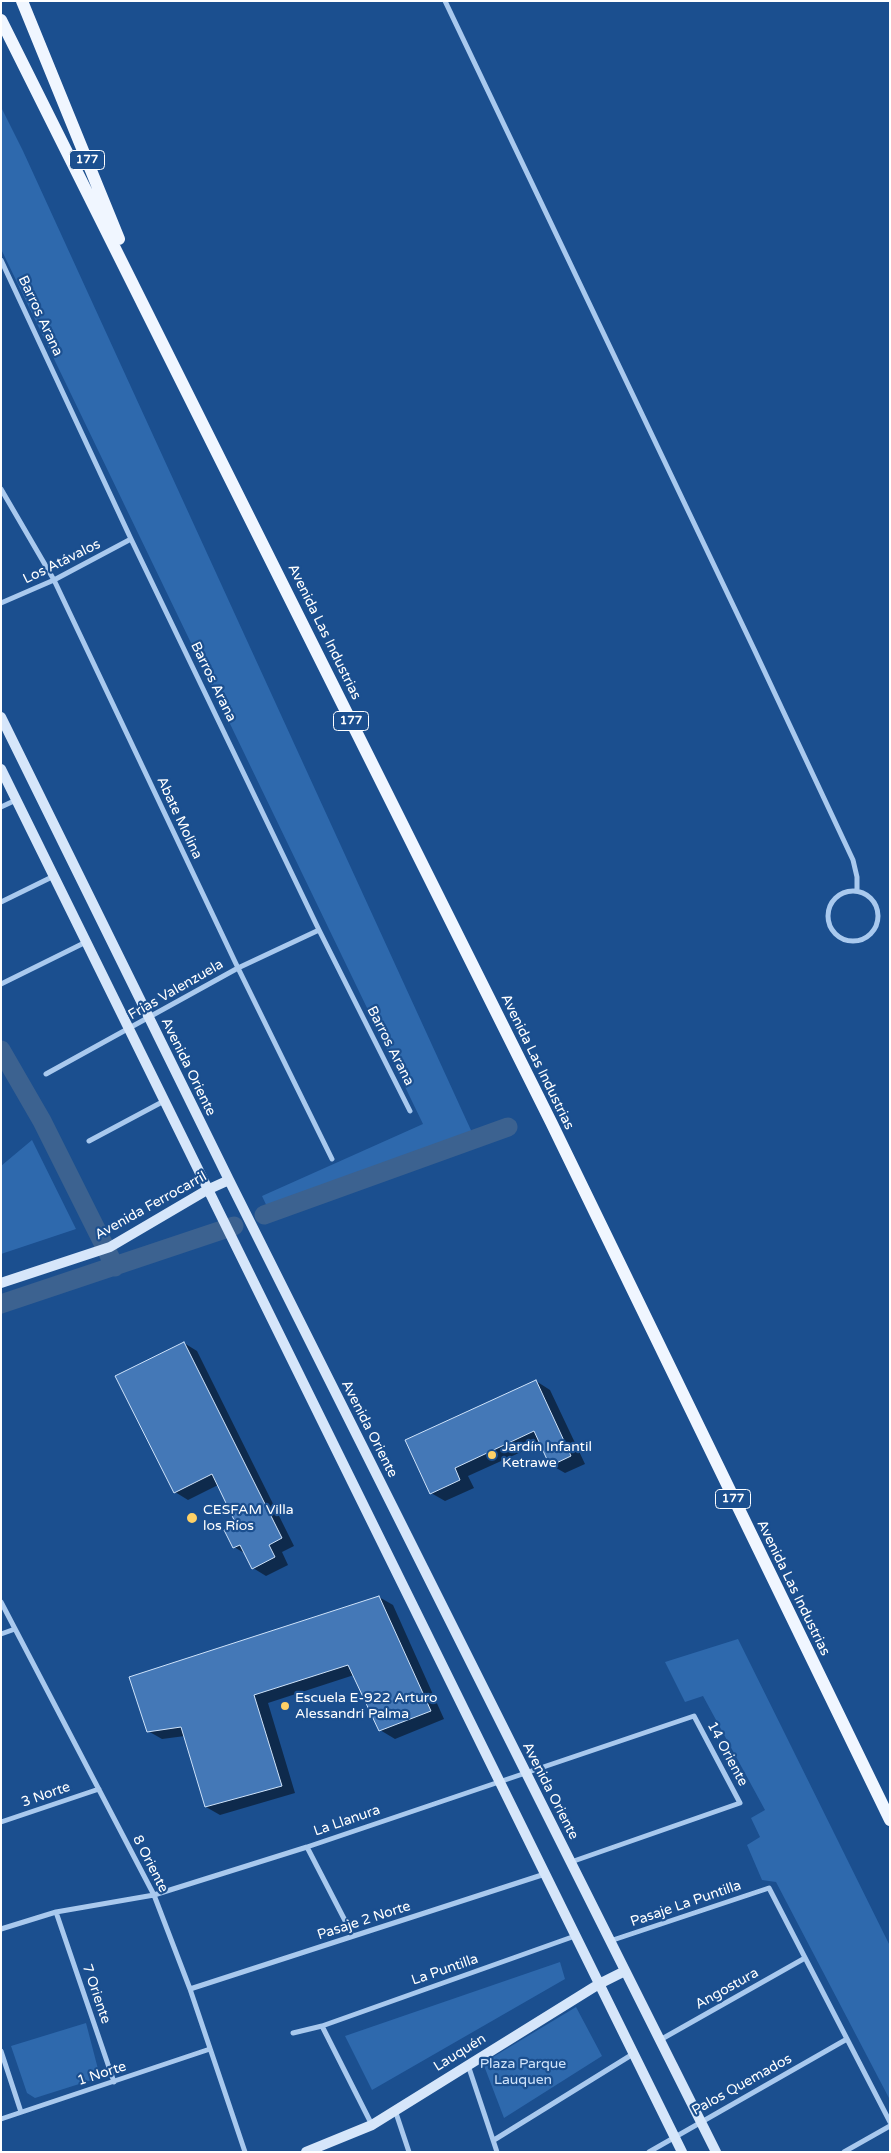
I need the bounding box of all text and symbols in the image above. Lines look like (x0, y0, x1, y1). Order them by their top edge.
road number: 177 (70, 150, 104, 170)
street label: Barros Arana (14, 273, 66, 359)
street label: Los Atávalos (21, 536, 103, 588)
street label: Avenida Las Industrias (284, 561, 364, 703)
street label: Barros Arana (186, 639, 240, 725)
road number: 177 (334, 711, 368, 730)
street label: Abate Molina (153, 774, 205, 862)
street label: Frías Valenzuela (126, 956, 226, 1024)
street label: Avenida Las Industrias (497, 991, 577, 1133)
street label: Barros Arana (363, 1003, 417, 1089)
street label: Avenida Oriente (157, 1015, 219, 1119)
street label: Avenida Ferrocarril (92, 1168, 210, 1244)
street label: Avenida Oriente (337, 1377, 401, 1481)
place label: Jardín Infantil Ketrawe (502, 1439, 592, 1471)
marker: Jardín Infantil Ketrawe (486, 1449, 498, 1461)
road number: 177 (716, 1490, 750, 1508)
place label: CESFAM Villa los Ríos (203, 1502, 294, 1534)
marker: CESFAM Villa los Ríos (185, 1511, 199, 1525)
street label: Avenida Las Industrias (753, 1517, 833, 1659)
place label: Escuela E-922 Arturo Alessandri Palma (295, 1690, 437, 1722)
marker: Escuela E-922 Arturo Alessandri Palma (279, 1700, 291, 1712)
street label: 14 Oriente (703, 1719, 751, 1789)
street label: Avenida Oriente (518, 1739, 582, 1843)
street label: 3 Norte (19, 1779, 73, 1811)
street label: La Llanura (312, 1802, 382, 1840)
street label: 8 Oriente (128, 1833, 172, 1895)
street label: Pasaje La Puntilla (628, 1877, 744, 1931)
street label: Pasaje 2 Norte (315, 1898, 413, 1944)
street label: La Puntilla (409, 1951, 481, 1989)
street label: 7 Oriente (78, 1962, 114, 2026)
street label: Angostura (692, 1965, 762, 2013)
street label: Lauquén (431, 2030, 489, 2076)
street label: Palos Quemados (689, 2051, 795, 2119)
park label: Plaza Parque Lauquen (480, 2056, 566, 2088)
street label: 1 Norte (75, 2058, 129, 2090)

